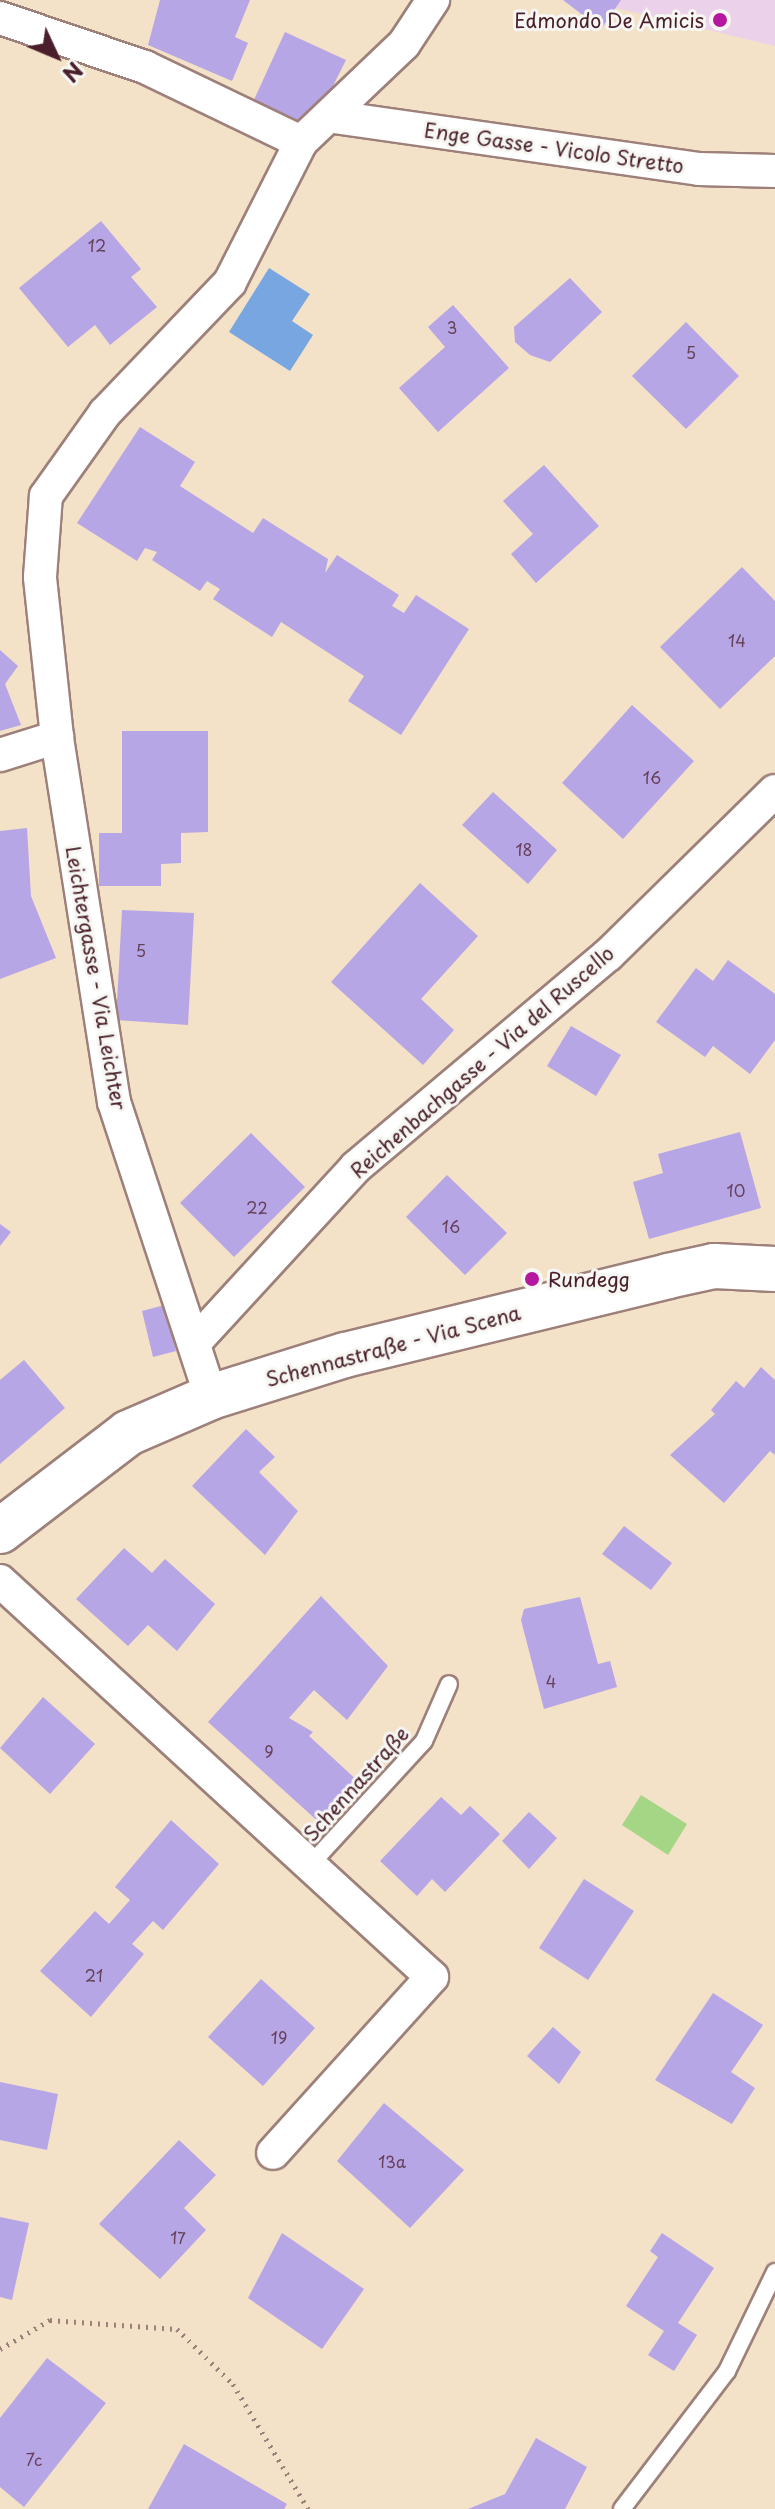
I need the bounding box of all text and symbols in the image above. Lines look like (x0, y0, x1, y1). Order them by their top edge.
place label: Edmondo De Amicis (513, 8, 704, 32)
marker: Edmondo De Amicis (711, 11, 729, 29)
north arrow (16, 16, 96, 96)
text: N (56, 55, 92, 91)
street label: Enge Gasse - Vicolo Stretto (421, 118, 687, 178)
house number: 12 (88, 235, 106, 255)
house number: 3 (447, 317, 457, 337)
house number: 5 (686, 342, 696, 362)
house number: 14 (728, 630, 746, 650)
house number: 16 (643, 767, 661, 787)
house number: 18 (515, 839, 533, 859)
street label: Leichtergasse - Via Leichter (61, 844, 131, 1112)
house number: 5 (136, 940, 146, 960)
street label: Reichenbachgasse - Via del Ruscello (344, 940, 620, 1184)
house number: 10 (727, 1180, 745, 1200)
house number: 22 (246, 1197, 268, 1217)
house number: 16 (442, 1216, 460, 1236)
place label: Rundegg (548, 1267, 630, 1291)
marker: Rundegg (523, 1270, 541, 1288)
street label: Schennastraße - Via Scena (262, 1300, 524, 1392)
house number: 4 (546, 1671, 556, 1691)
street label: Schennastraße (298, 1722, 414, 1846)
house number: 9 (264, 1741, 274, 1761)
house number: 21 (85, 1965, 103, 1985)
house number: 19 (271, 2027, 287, 2047)
house number: 13a (378, 2151, 406, 2171)
house number: 17 (170, 2227, 186, 2247)
house number: 7c (26, 2449, 42, 2469)

